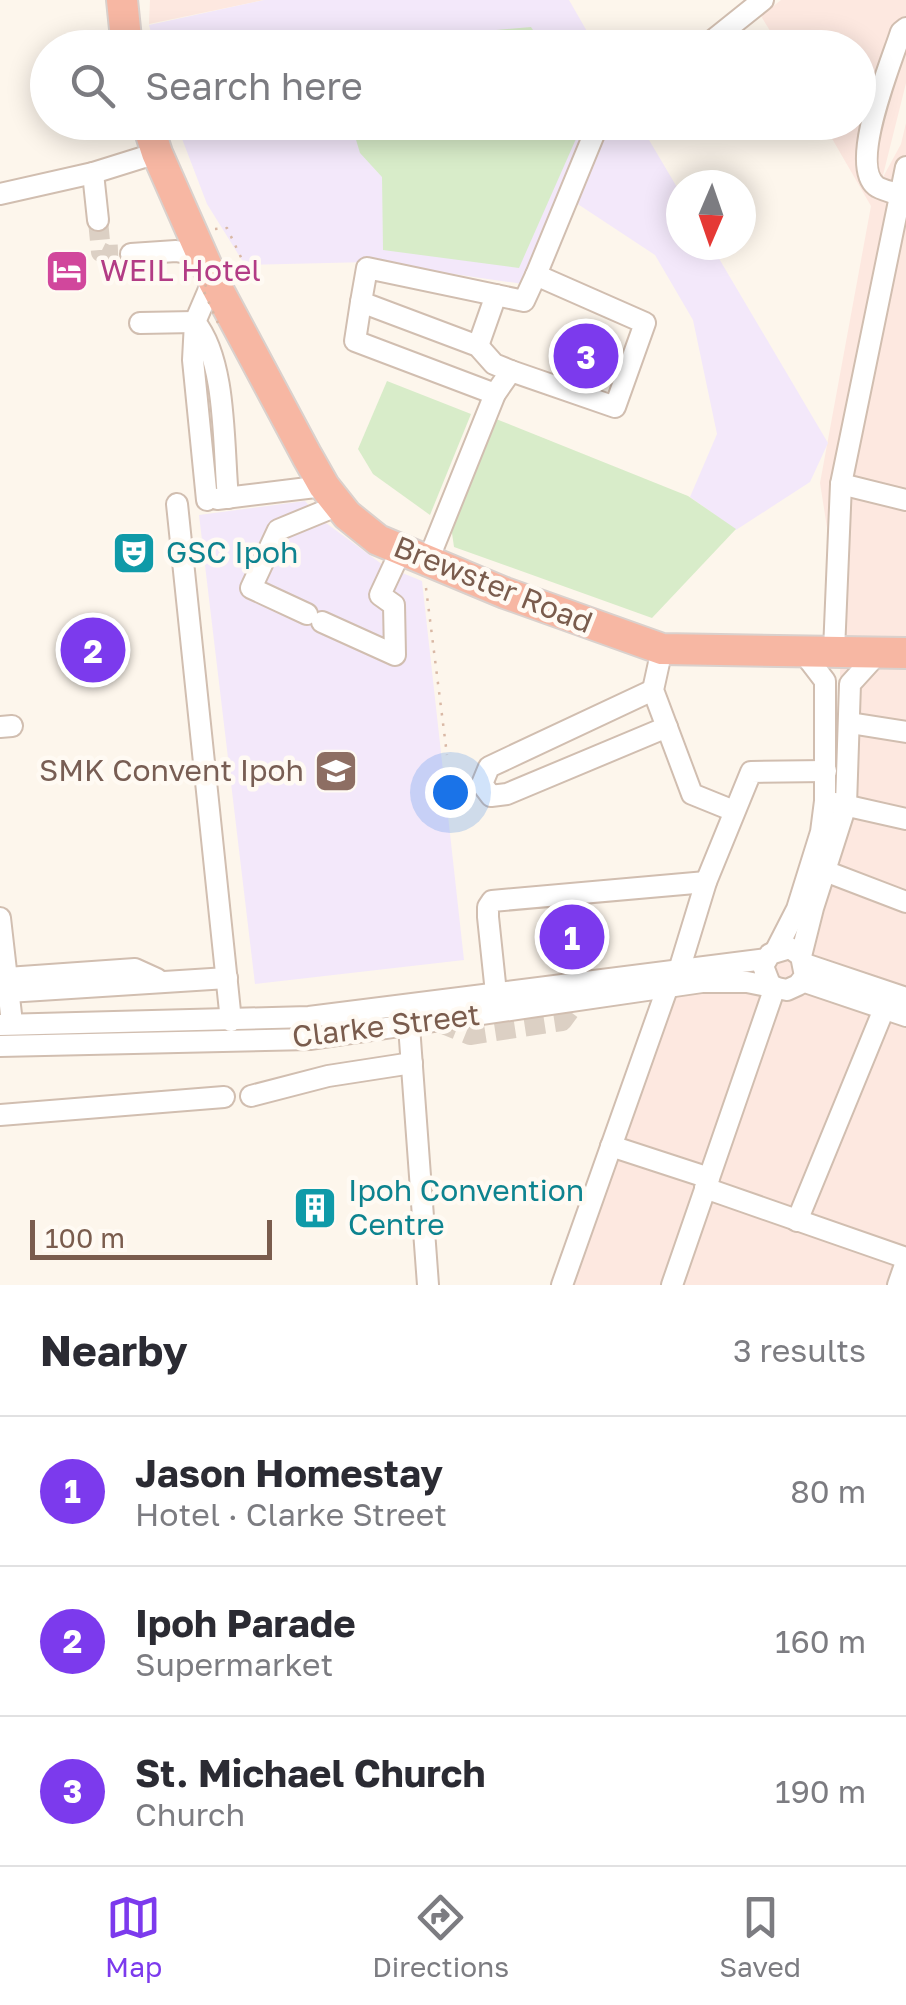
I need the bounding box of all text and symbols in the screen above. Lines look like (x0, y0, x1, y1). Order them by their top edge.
search box (30, 30, 876, 140)
icon: search (65, 58, 120, 113)
text: Search here (145, 63, 363, 108)
north arrow (666, 170, 756, 260)
hotel icon: WEIL Hotel (44, 248, 90, 294)
place label: WEIL Hotel (100, 252, 261, 288)
pin: 3 (554, 318, 618, 394)
street label: Brewster Road (389, 528, 598, 640)
theatre icon: GSC Ipoh (111, 530, 157, 576)
place label: GSC Ipoh (166, 534, 299, 570)
pin: 2 (61, 612, 126, 688)
school or university icon: SMK Convent Ipoh (313, 748, 359, 794)
place label: SMK Convent Ipoh (39, 752, 304, 788)
your location (425, 767, 476, 818)
pin: 1 (540, 900, 604, 974)
street label: Clarke Street (290, 996, 482, 1054)
place label: Ipoh Convention Centre (348, 1172, 584, 1242)
building icon: Ipoh Convention Centre (292, 1185, 338, 1231)
scale bar (30, 1215, 272, 1260)
text: 100 m (45, 1221, 125, 1254)
text: Nearby (40, 1325, 188, 1375)
text: 3 results (733, 1331, 866, 1369)
text: Jason Homestay (135, 1450, 443, 1495)
text: 1 (64, 1472, 81, 1510)
text: 80 m (790, 1472, 866, 1510)
text: Hotel · Clarke Street (135, 1495, 447, 1533)
text: Ipoh Parade (135, 1600, 356, 1645)
text: 2 (63, 1622, 82, 1660)
text: 160 m (775, 1622, 866, 1660)
text: Supermarket (135, 1645, 333, 1683)
text: St. Michael Church (135, 1750, 485, 1795)
text: 3 (63, 1772, 82, 1810)
text: 190 m (775, 1772, 866, 1810)
text: Church (135, 1795, 245, 1833)
tab: Map (105, 1890, 162, 1983)
tab: Directions (372, 1890, 509, 1983)
tab: Saved (719, 1890, 801, 1983)

